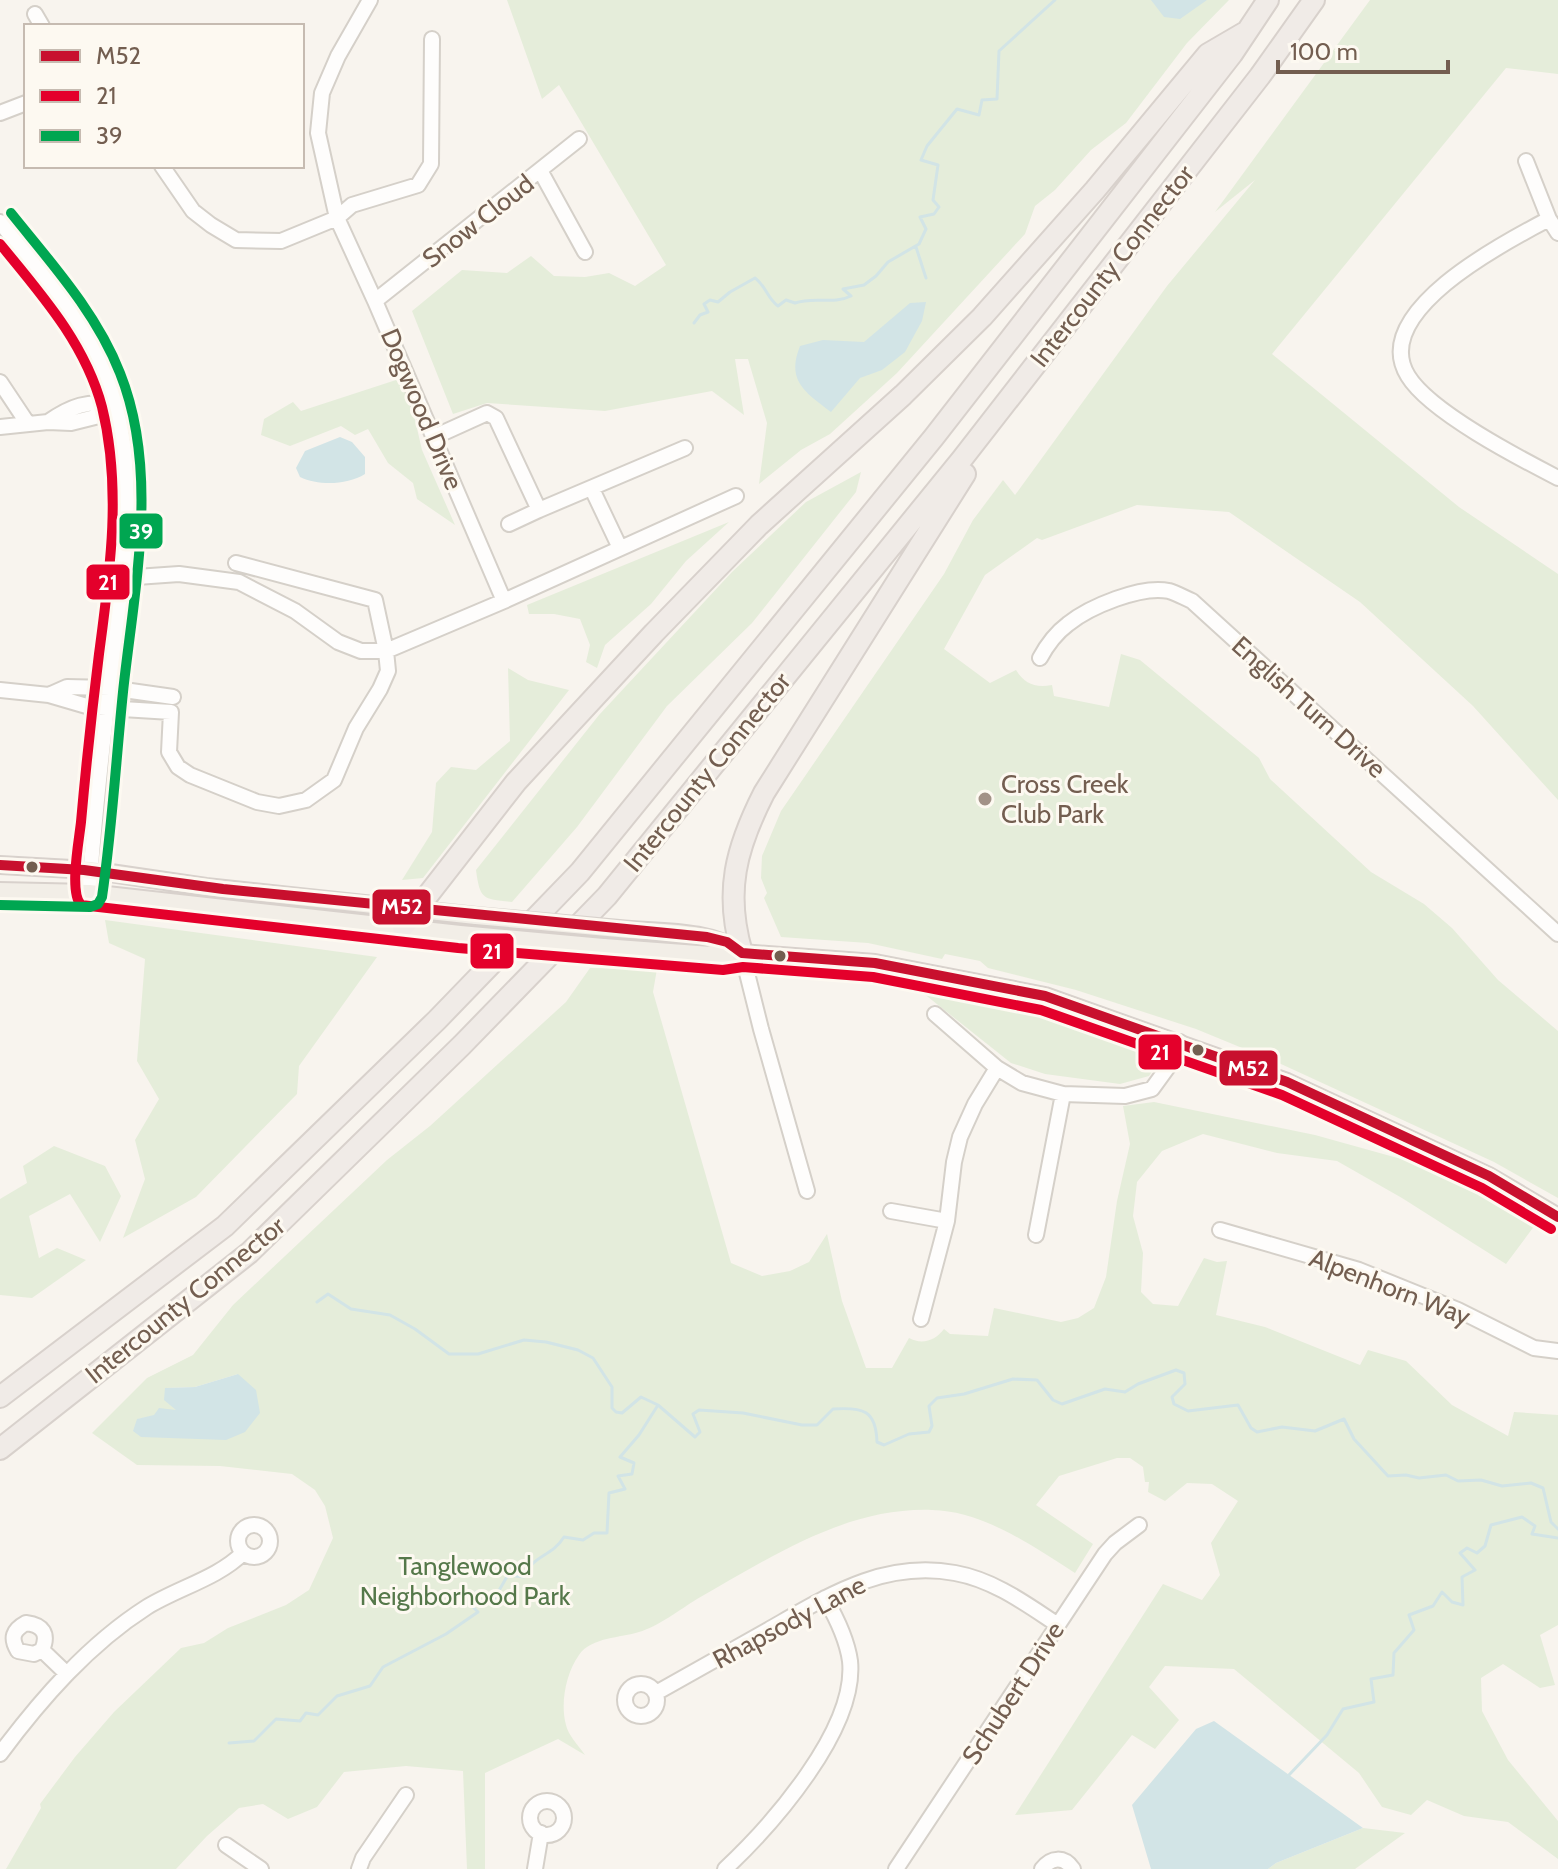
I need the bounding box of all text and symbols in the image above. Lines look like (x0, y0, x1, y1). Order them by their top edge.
legend (24, 24, 304, 168)
scale bar (1278, 24, 1448, 74)
text: 100 m (1290, 37, 1358, 66)
text: M52 (96, 41, 141, 70)
text: 21 (96, 81, 116, 110)
text: 39 (96, 121, 123, 150)
street label: Intercounty Connector (1023, 158, 1201, 373)
street label: Snow Cloud (416, 168, 540, 274)
street label: Dogwood Drive (374, 324, 470, 494)
line badge: 39 (118, 512, 164, 550)
text: 39 (129, 518, 153, 545)
line badge: 21 (85, 563, 131, 601)
text: 21 (98, 569, 118, 596)
street label: English Turn Drive (1225, 629, 1393, 785)
street label: Intercounty Connector (617, 665, 798, 878)
place label: Cross Creek Club Park (1001, 768, 1129, 830)
marker: Cross Creek Club Park (976, 790, 994, 808)
unlabelled marker (24, 859, 40, 875)
line badge: M52 (371, 888, 432, 926)
text: M52 (381, 893, 423, 920)
line badge: 21 (469, 932, 515, 970)
text: 21 (482, 938, 502, 965)
unlabelled marker (772, 948, 788, 964)
line badge: 21 (1137, 1033, 1183, 1071)
text: 21 (1150, 1039, 1170, 1066)
unlabelled marker (1190, 1042, 1206, 1058)
line badge: M52 (1218, 1049, 1279, 1087)
text: M52 (1227, 1055, 1269, 1082)
street label: Intercounty Connector (79, 1209, 292, 1390)
street label: Alpenhorn Way (1305, 1242, 1475, 1332)
park label: Tanglewood Neighborhood Park (360, 1550, 571, 1612)
street label: Rhapsody Lane (707, 1568, 871, 1676)
street label: Schubert Drive (955, 1616, 1071, 1770)

